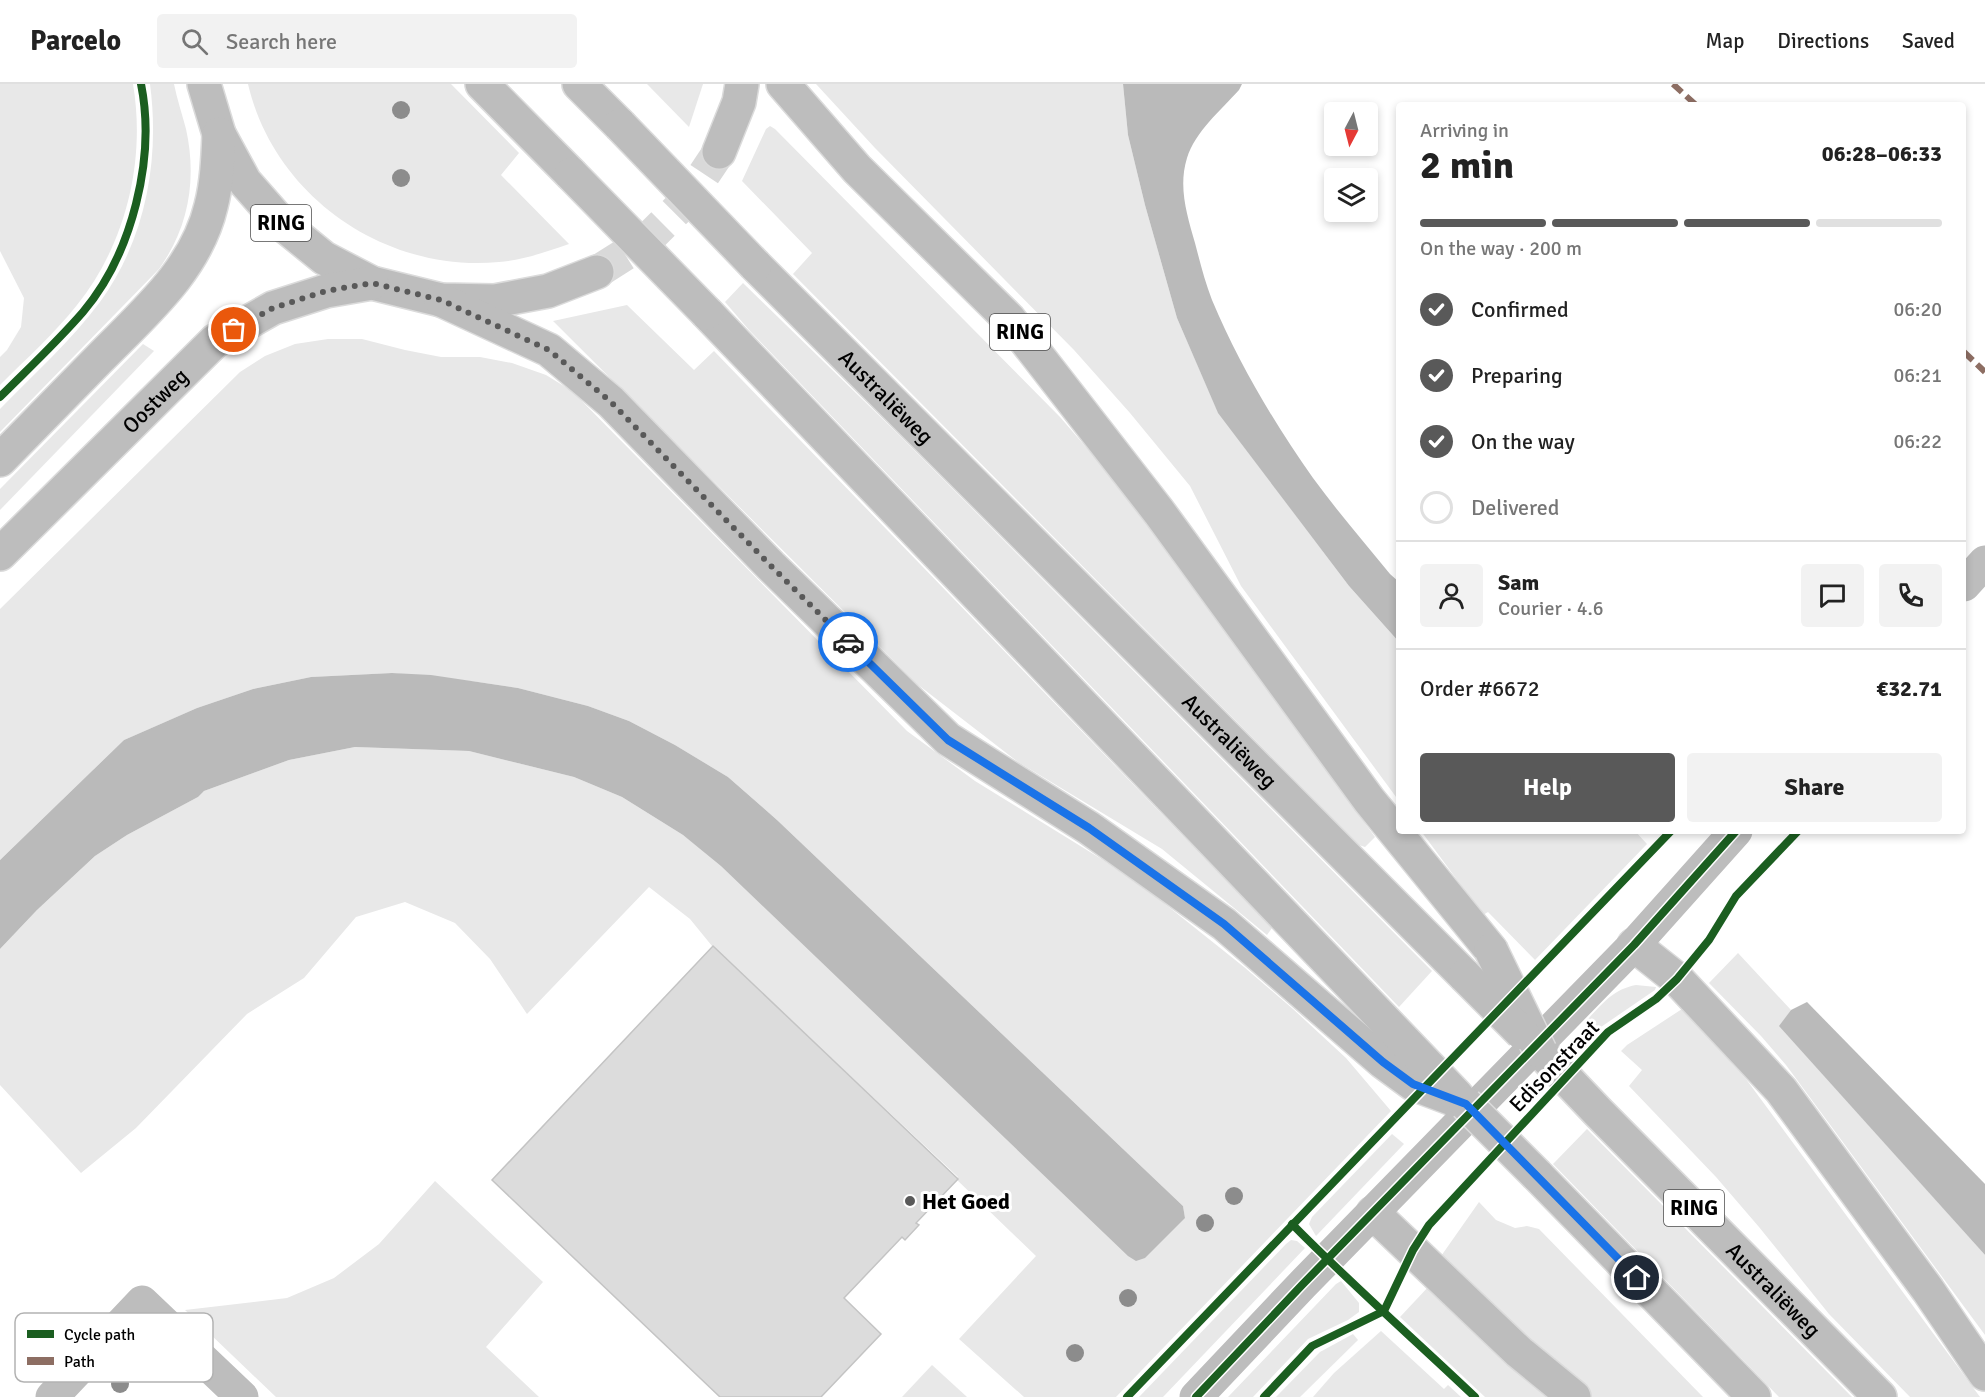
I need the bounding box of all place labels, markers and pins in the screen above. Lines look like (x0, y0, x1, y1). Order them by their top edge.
pin (208, 304, 259, 355)
place label: Het Goed (922, 1188, 1010, 1215)
marker: Het Goed (903, 1194, 917, 1208)
pin (1611, 1252, 1662, 1303)

